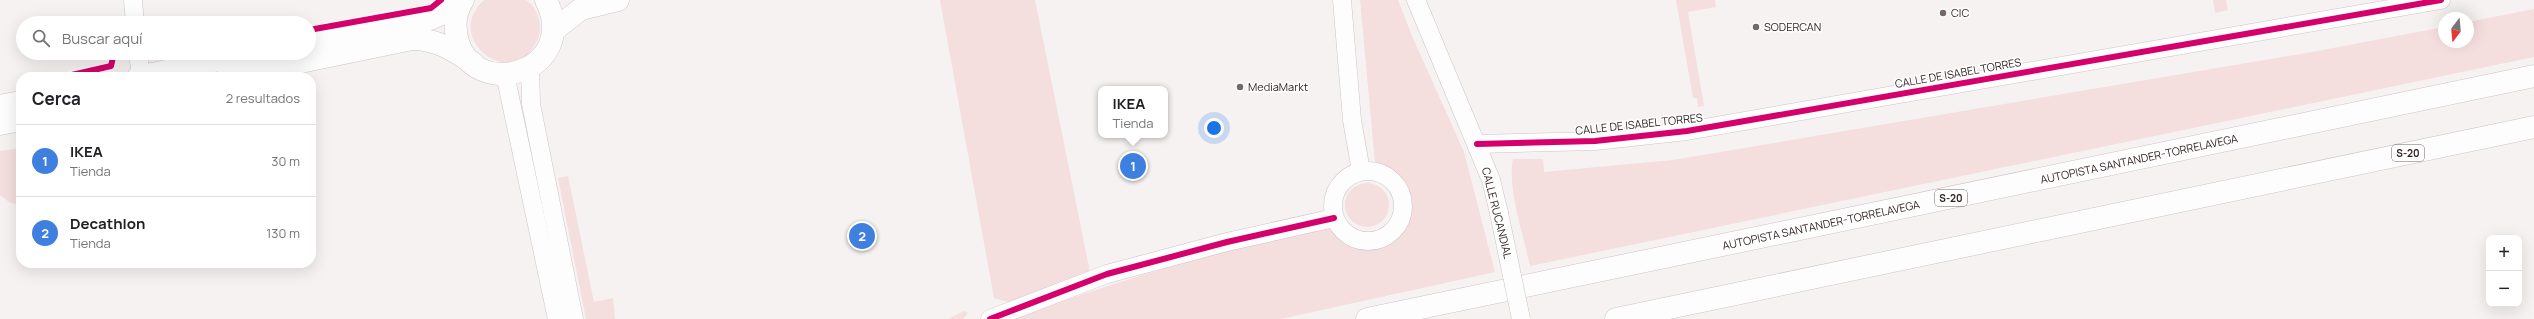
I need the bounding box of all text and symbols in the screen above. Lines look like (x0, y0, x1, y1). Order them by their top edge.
place label: CIC (1951, 5, 1969, 20)
marker: CIC (1938, 8, 1948, 18)
north arrow (2438, 12, 2474, 48)
search box (16, 16, 316, 60)
place label: SODERCAN (1764, 19, 1821, 34)
marker: SODERCAN (1751, 22, 1761, 32)
icon: search (30, 27, 52, 49)
text: Buscar aquí (62, 28, 143, 49)
street label: CALLE DE ISABEL TORRES (1894, 54, 2022, 91)
place label: MediaMarkt (1248, 79, 1308, 94)
marker: MediaMarkt (1235, 82, 1245, 92)
popup (1098, 86, 1168, 138)
text: Cerca (32, 87, 81, 110)
text: 2 resultados (226, 89, 300, 107)
text: IKEA (1113, 93, 1145, 114)
street label: CALLE DE ISABEL TORRES (1575, 109, 1704, 138)
text: Tienda (1113, 114, 1153, 132)
your location (1204, 118, 1224, 138)
street label: AUTOPISTA SANTANDER-TORRELAVEGA (2039, 130, 2239, 187)
text: IKEA (70, 141, 103, 162)
road number: S-20 (2392, 145, 2424, 161)
pin: 1 (1120, 151, 1146, 181)
text: 1 (42, 152, 48, 170)
text: 30 m (271, 152, 300, 170)
text: Tienda (70, 162, 111, 180)
street label: CALLE RUCANDIAL (1479, 166, 1516, 261)
road number: S-20 (1935, 190, 1967, 206)
street label: AUTOPISTA SANTANDER-TORRELAVEGA (1721, 196, 1921, 253)
text: Decathlon (70, 213, 145, 234)
pin: 2 (849, 221, 875, 251)
text: 2 (41, 224, 49, 242)
text: 130 m (266, 224, 300, 242)
text: Tienda (70, 234, 111, 252)
map controls (2486, 235, 2522, 307)
button: + (2486, 235, 2522, 271)
button: − (2486, 271, 2522, 307)

